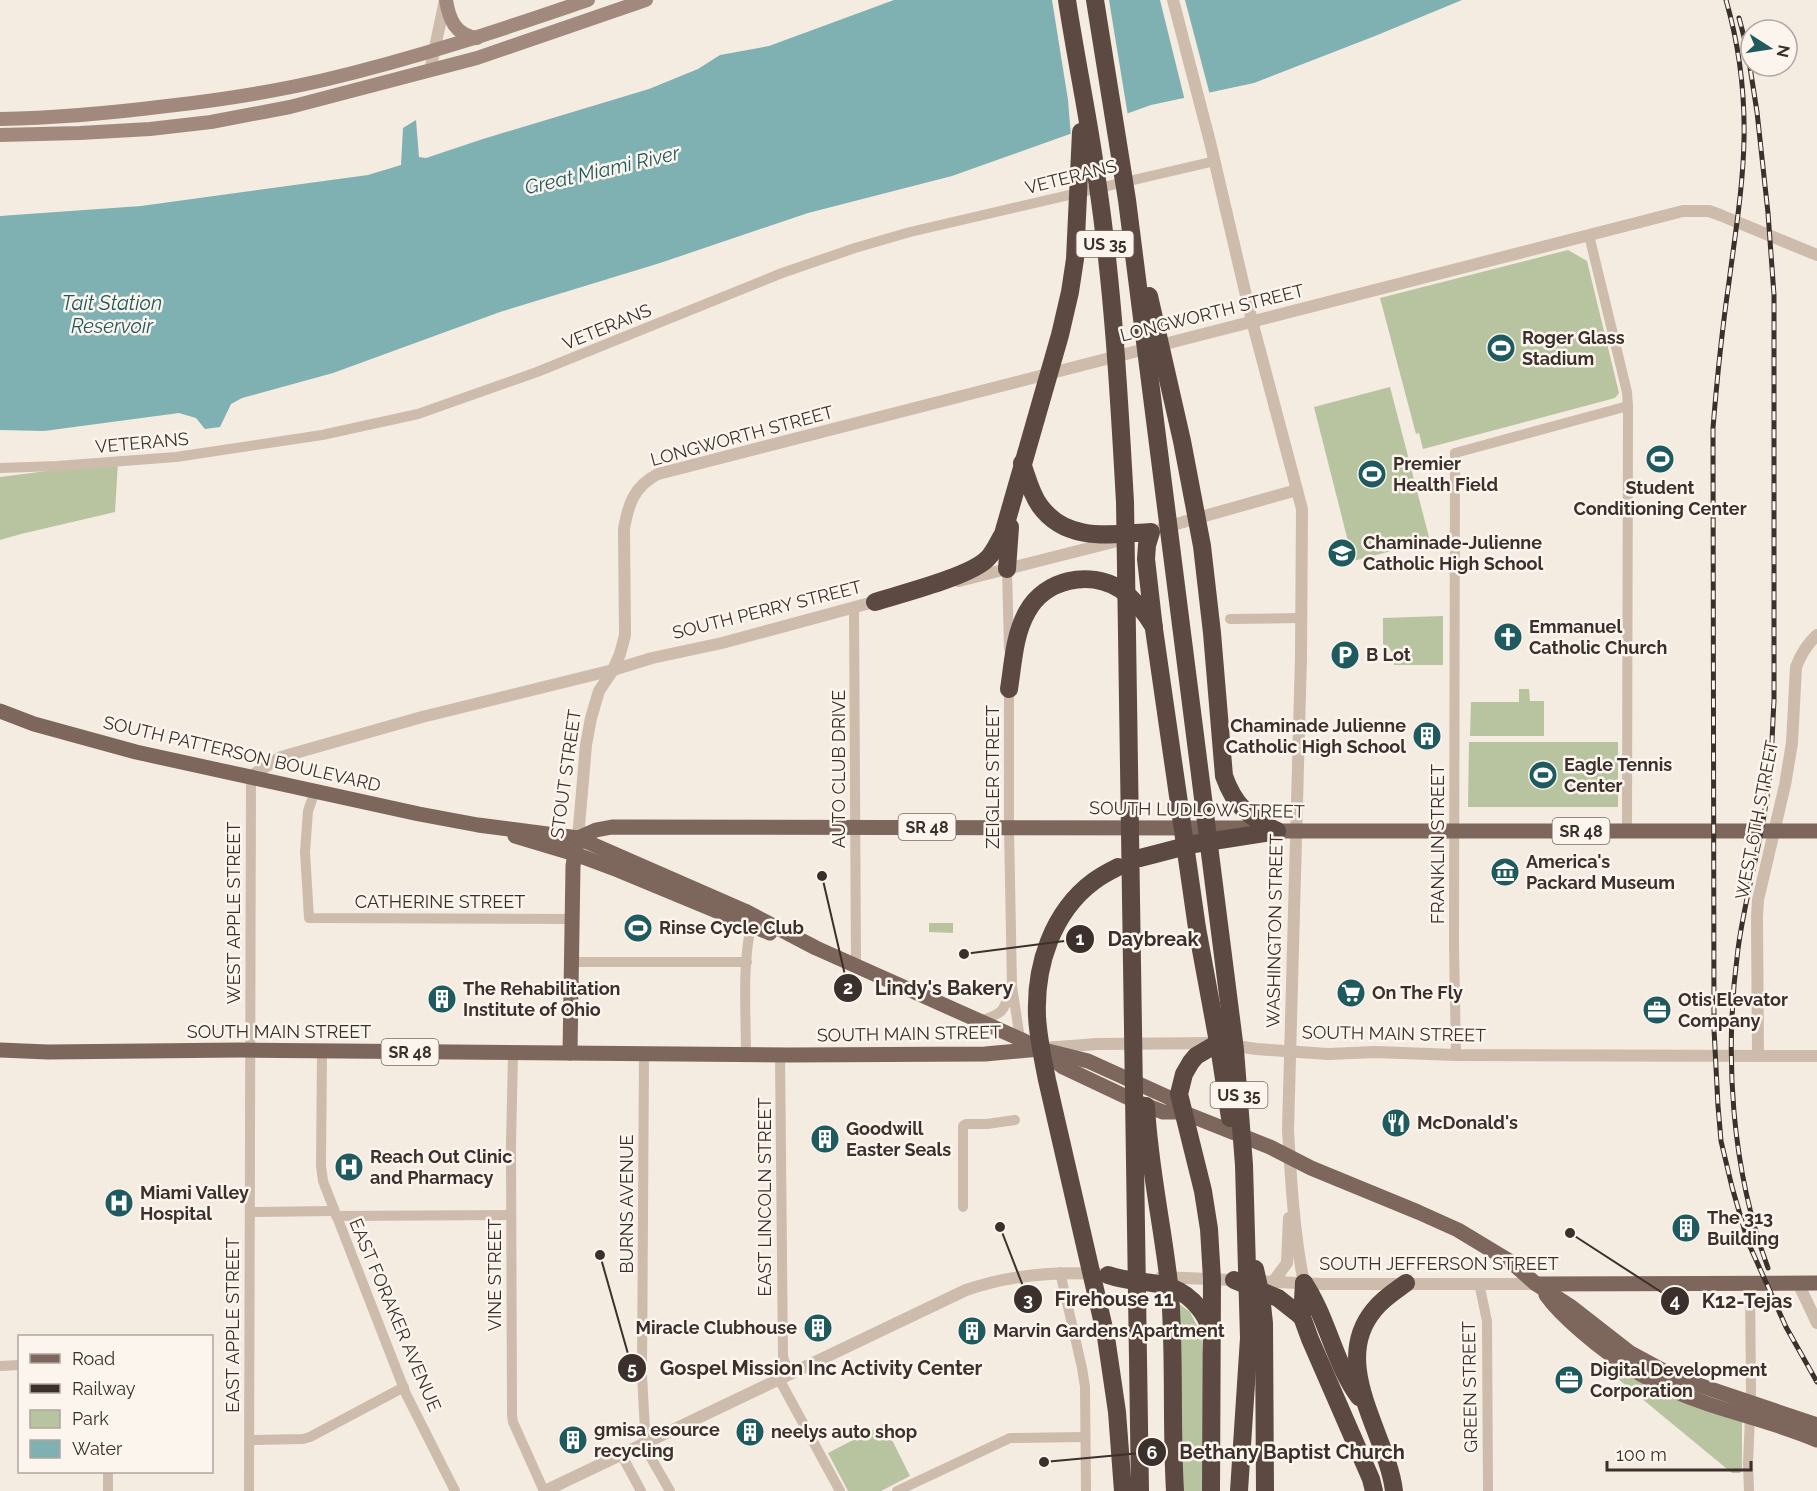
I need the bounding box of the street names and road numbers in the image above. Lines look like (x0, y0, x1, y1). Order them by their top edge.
street label: VETERANS (1023, 155, 1119, 198)
road number: US 35 (1076, 231, 1134, 257)
street label: LONGWORTH STREET (1118, 279, 1306, 346)
street label: VETERANS (559, 299, 654, 354)
street label: LONGWORTH STREET (648, 401, 836, 470)
street label: VETERANS (94, 428, 190, 457)
street label: SOUTH PERRY STREET (670, 576, 864, 643)
street label: AUTO CLUB DRIVE (828, 690, 849, 848)
street label: ZEIGLER STREET (982, 705, 1003, 849)
street label: STOUT STREET (546, 708, 585, 840)
street label: SOUTH PATTERSON BOULEVARD (101, 711, 383, 796)
street label: WEST 6TH STREET (1731, 738, 1782, 901)
street label: FRANKLIN STREET (1427, 764, 1448, 924)
street label: SOUTH LUDLOW STREET (1089, 797, 1305, 822)
road number: SR 48 (898, 814, 956, 840)
road number: SR 48 (1552, 818, 1610, 844)
street label: WEST APPLE STREET (223, 822, 244, 1004)
street label: WASHINGTON STREET (1262, 834, 1287, 1028)
street label: CATHERINE STREET (355, 891, 525, 912)
street label: SOUTH MAIN STREET (187, 1021, 371, 1042)
street label: SOUTH MAIN STREET (817, 1021, 1001, 1046)
street label: SOUTH MAIN STREET (1302, 1021, 1486, 1046)
road number: SR 48 (382, 1039, 438, 1065)
road number: US 35 (1210, 1082, 1268, 1108)
street label: EAST LINCOLN STREET (754, 1097, 775, 1296)
street label: BURNS AVENUE (616, 1135, 637, 1273)
street label: EAST FORAKER AVENUE (345, 1215, 446, 1415)
street label: VINE STREET (484, 1219, 505, 1331)
street label: EAST APPLE STREET (222, 1237, 243, 1413)
street label: SOUTH JEFFERSON STREET (1319, 1253, 1559, 1274)
street label: GREEN STREET (1458, 1321, 1481, 1453)

